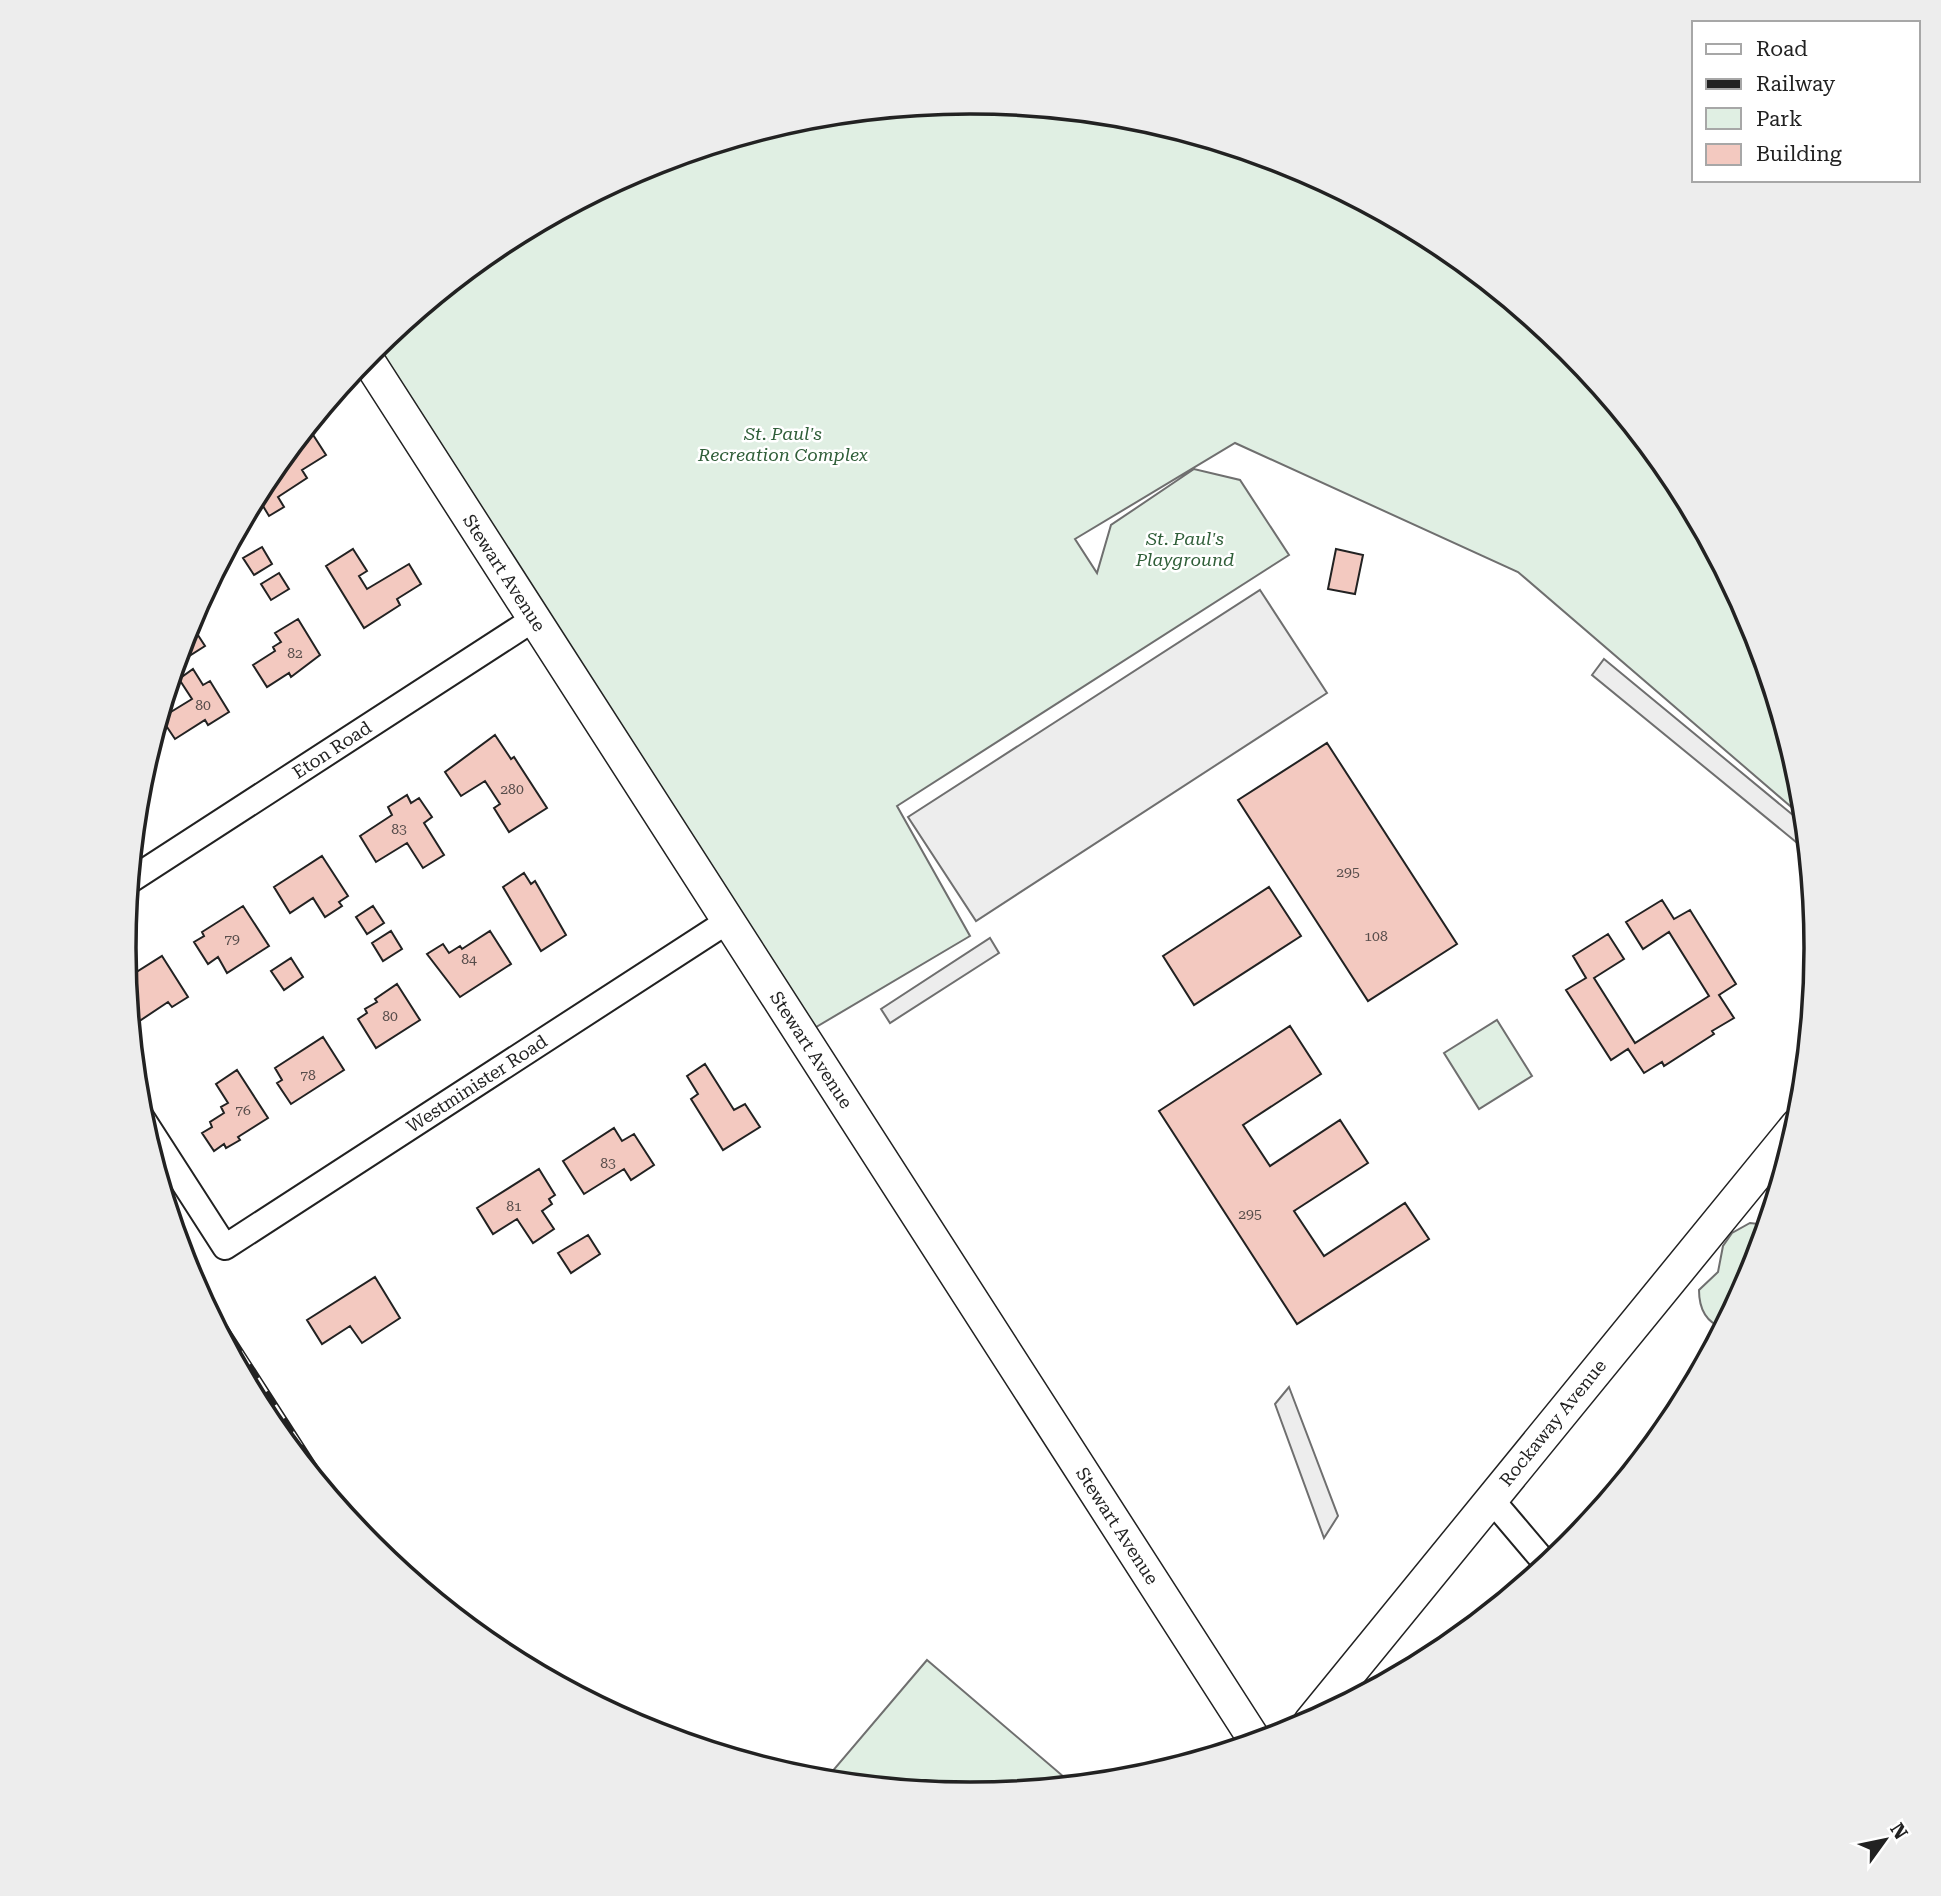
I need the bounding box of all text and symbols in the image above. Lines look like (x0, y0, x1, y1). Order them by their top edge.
legend (1692, 21, 1920, 182)
text: Road (1756, 37, 1808, 61)
text: Railway (1756, 72, 1836, 96)
text: Park (1756, 107, 1802, 131)
text: Building (1756, 142, 1842, 166)
park label: St. Paul's Recreation Complex (697, 423, 868, 465)
street label: Stewart Avenue (459, 510, 550, 635)
park label: St. Paul's Playground (1135, 528, 1234, 570)
house number: 82 (287, 645, 303, 661)
house number: 80 (195, 697, 211, 713)
street label: Eton Road (288, 716, 375, 783)
house number: 280 (500, 781, 524, 797)
house number: 83 (391, 821, 407, 837)
house number: 295 (1336, 864, 1360, 880)
house number: 108 (1364, 928, 1388, 944)
house number: 79 (224, 931, 240, 947)
house number: 84 (461, 951, 477, 967)
street label: Stewart Avenue (766, 987, 857, 1112)
house number: 80 (382, 1008, 398, 1024)
street label: Westminister Road (402, 1030, 551, 1137)
house number: 78 (300, 1067, 316, 1083)
house number: 76 (235, 1102, 251, 1118)
house number: 83 (600, 1155, 616, 1171)
house number: 81 (506, 1198, 522, 1214)
house number: 295 (1238, 1206, 1262, 1222)
street label: Rockaway Avenue (1495, 1355, 1610, 1490)
street label: Stewart Avenue (1072, 1463, 1163, 1588)
north arrow (1850, 1805, 1920, 1875)
text: N (1885, 1819, 1913, 1844)

